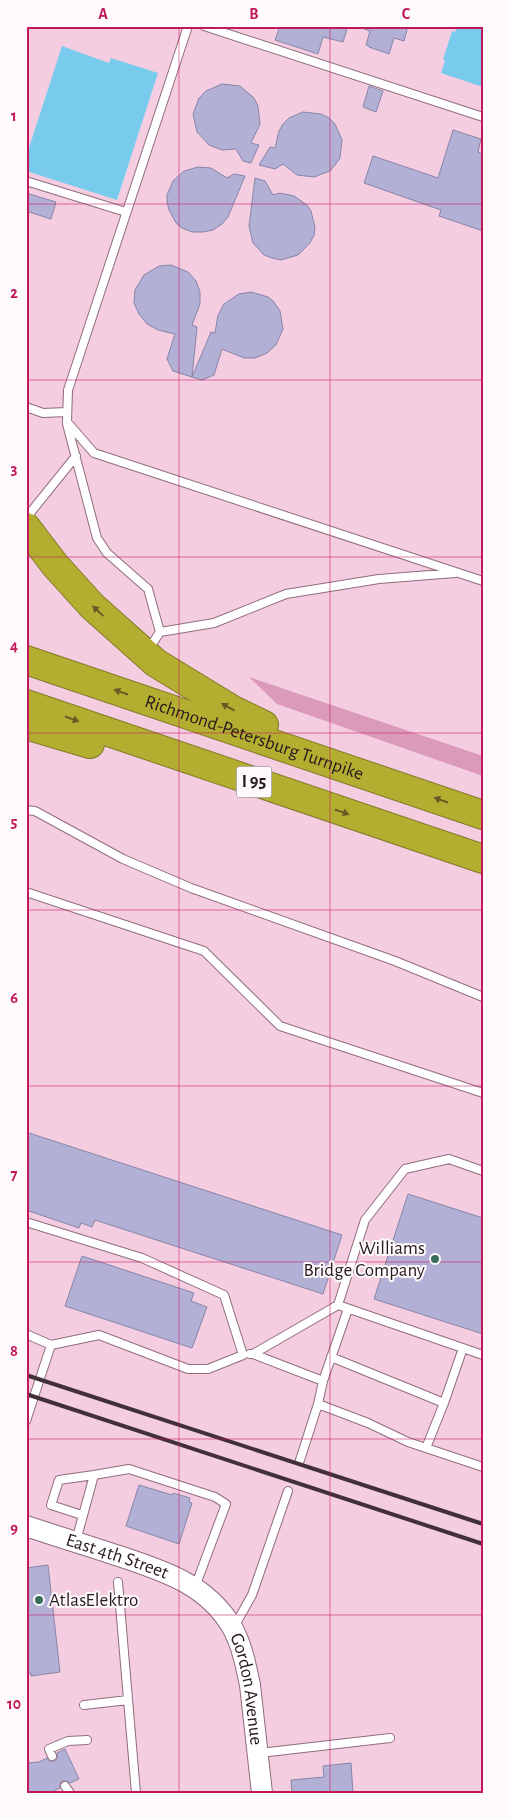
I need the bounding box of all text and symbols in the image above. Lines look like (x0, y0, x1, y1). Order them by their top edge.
text: A (98, 6, 108, 22)
text: B (249, 6, 259, 22)
text: C (402, 6, 411, 22)
text: 1 (11, 108, 17, 124)
text: 2 (10, 285, 18, 301)
text: 3 (11, 461, 18, 477)
one-way arrow (92, 605, 104, 617)
text: 4 (10, 638, 18, 654)
one-way arrow (114, 687, 129, 695)
street label: Richmond-Petersburg Turnpike (142, 692, 366, 783)
one-way arrow (221, 703, 236, 711)
one-way arrow (65, 716, 80, 724)
road number: I 95 (236, 766, 272, 798)
one-way arrow (433, 796, 448, 804)
one-way arrow (335, 808, 350, 816)
text: 5 (11, 814, 18, 830)
text: 6 (10, 990, 18, 1006)
text: 7 (11, 1167, 18, 1183)
place label: Williams Bridge Company (304, 1239, 425, 1280)
marker: Williams Bridge Company (429, 1253, 441, 1265)
text: 8 (10, 1343, 18, 1359)
text: 9 (10, 1520, 18, 1536)
street label: East 4th Street (64, 1530, 171, 1582)
place label: AtlasElektro (49, 1591, 138, 1610)
marker: AtlasElektro (33, 1594, 45, 1606)
street label: Gordon Avenue (227, 1630, 266, 1746)
text: 10 (7, 1696, 21, 1712)

